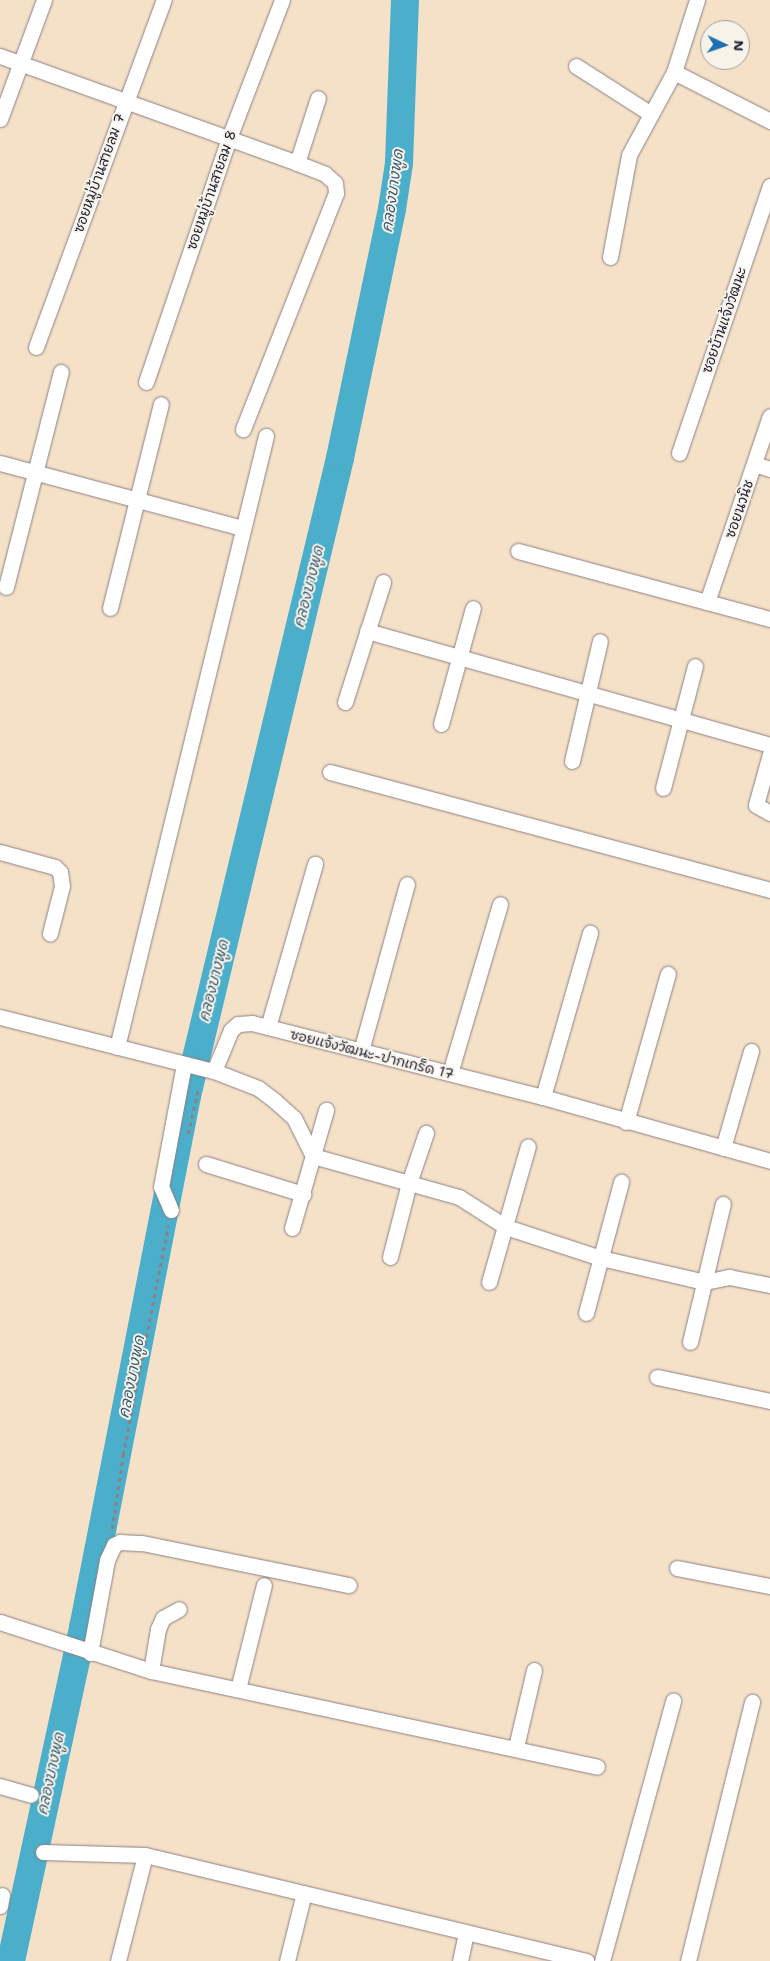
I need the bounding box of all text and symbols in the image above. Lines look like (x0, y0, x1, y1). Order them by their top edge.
north arrow (700, 20, 750, 70)
text: N (730, 40, 748, 52)
street label: ซอยหมู่บ้านสายลม 7 (70, 111, 128, 235)
street label: ซอยหมู่บ้านสายลม 8 (183, 128, 239, 252)
water label: คลองบางพูด (378, 149, 408, 233)
street label: ซอยบ้านแจ้งวัฒนะ (698, 265, 750, 375)
street label: ซอยนวนิช (721, 478, 757, 540)
water label: คลองบางพูด (290, 544, 328, 630)
water label: คลองบางพูด (195, 938, 233, 1024)
street label: ซอยแจ้งวัฒนะ-ปากเกร็ด 17 (288, 1025, 456, 1083)
water label: คลองบางพูด (115, 1334, 149, 1420)
water label: คลองบางพูด (34, 1731, 68, 1817)

